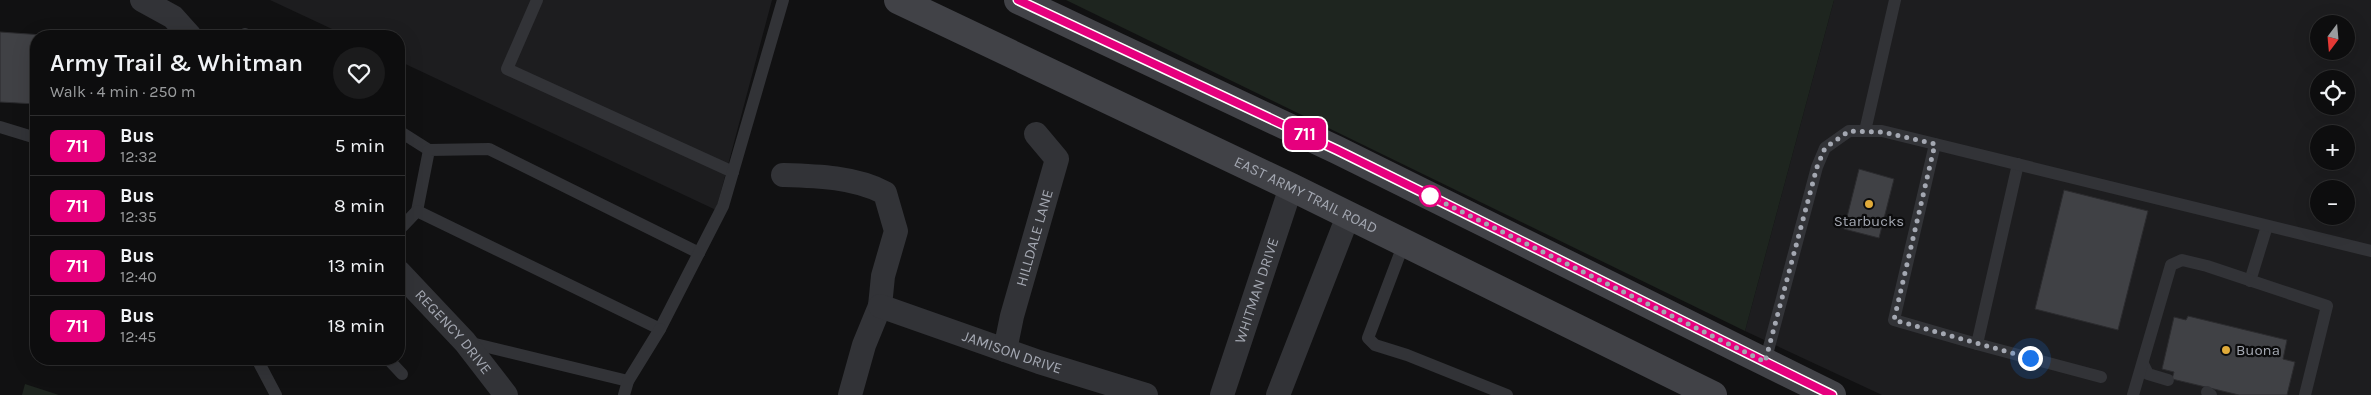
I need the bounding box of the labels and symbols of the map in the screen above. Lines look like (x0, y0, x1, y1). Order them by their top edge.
north arrow (2310, 15, 2355, 60)
line badge: 711 (1276, 118, 1334, 150)
street label: EAST ARMY TRAIL ROAD (1231, 152, 1380, 237)
unlabelled marker (1419, 185, 1441, 207)
street label: HILLDALE LANE (1012, 187, 1057, 288)
marker: Starbucks (1863, 198, 1875, 210)
place label: Starbucks (1834, 212, 1904, 230)
street label: WHITMAN DRIVE (1231, 235, 1283, 346)
street label: REGENCY DRIVE (411, 286, 496, 378)
street label: JAMISON DRIVE (960, 327, 1064, 378)
place label: Buona (2236, 341, 2280, 359)
marker: Buona (2220, 344, 2232, 356)
your location (2018, 346, 2043, 371)

